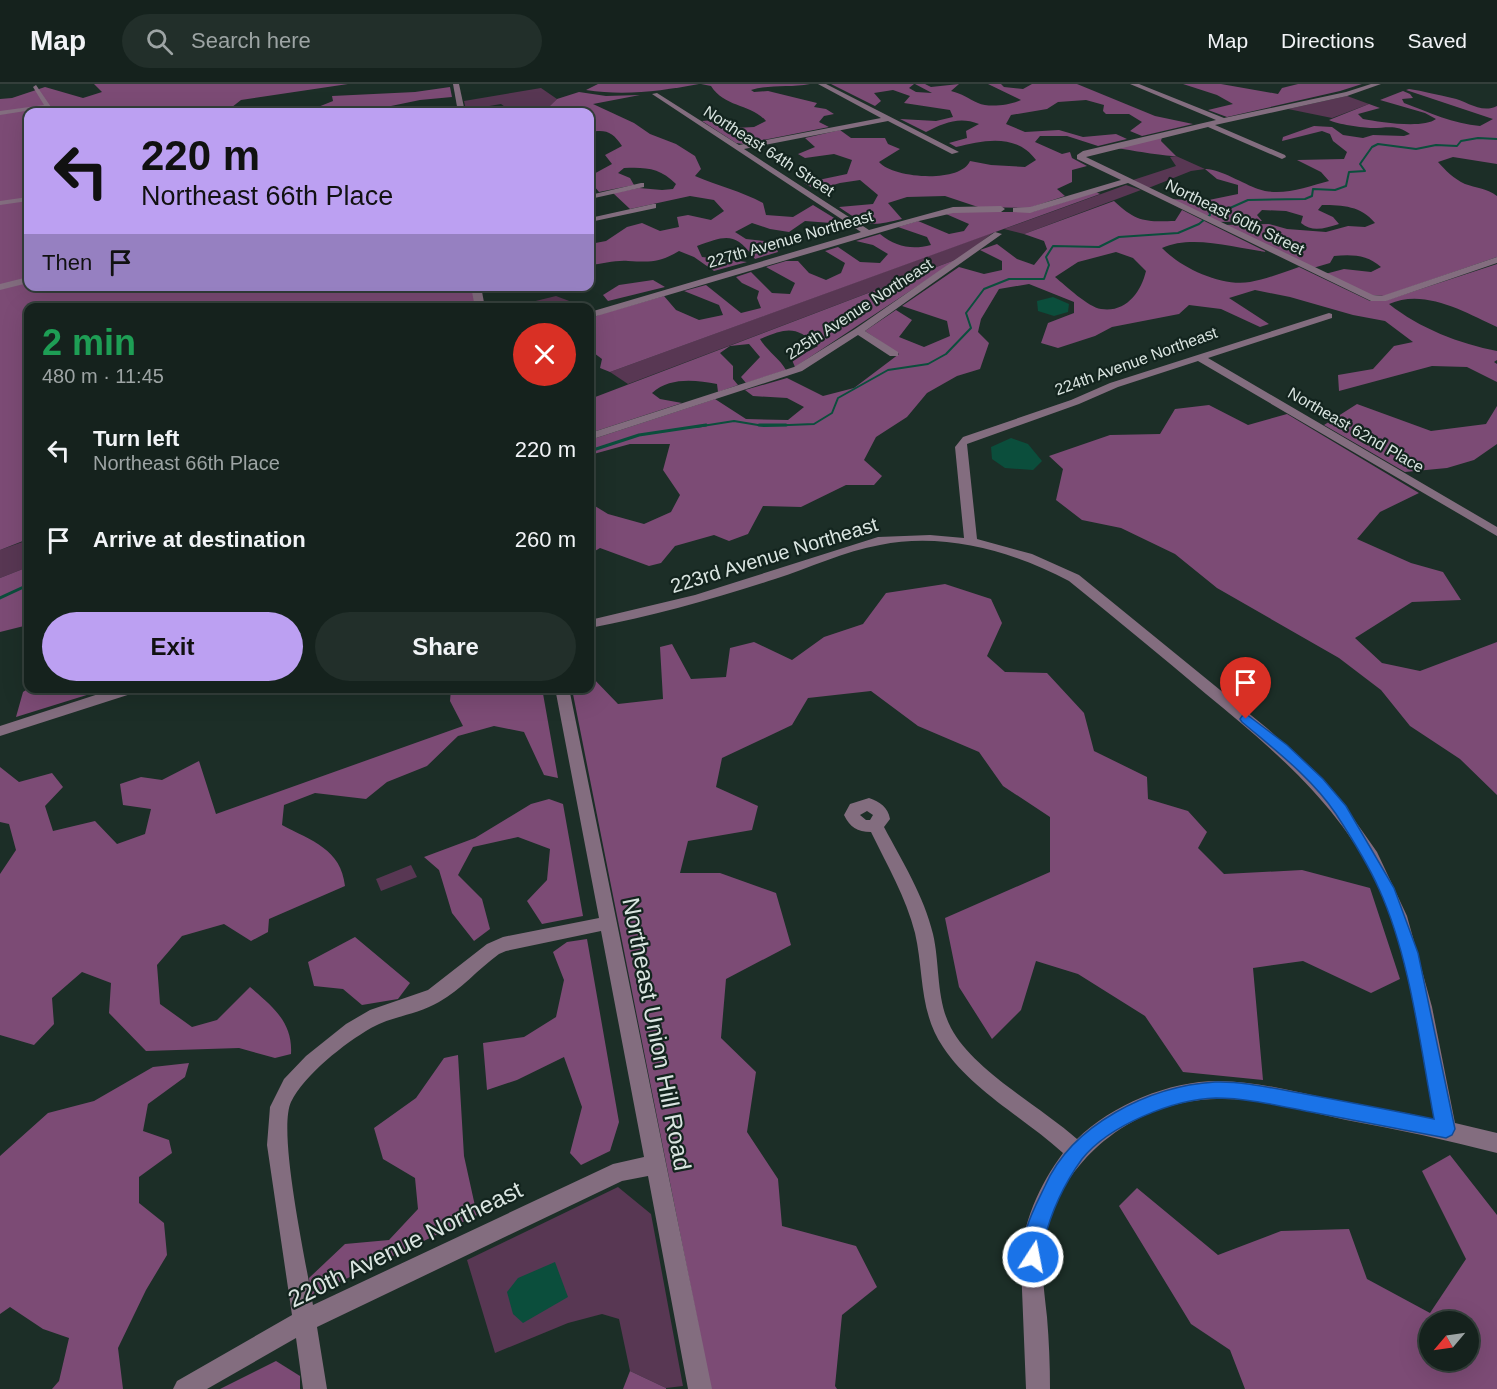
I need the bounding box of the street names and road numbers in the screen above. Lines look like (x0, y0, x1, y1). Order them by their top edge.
street label: Northeast 64th Street (701, 102, 838, 200)
street label: Northeast 60th Street (1163, 176, 1308, 258)
street label: 227th Avenue Northeast (705, 207, 875, 271)
street label: 225th Avenue Northeast (783, 255, 936, 363)
street label: 224th Avenue Northeast (1053, 324, 1220, 398)
street label: Northeast 62nd Place (1285, 384, 1427, 476)
street label: 223rd Avenue Northeast (668, 513, 881, 597)
street label: Northeast Union Hill Road (617, 895, 697, 1173)
street label: 220th Avenue Northeast (284, 1175, 527, 1312)

